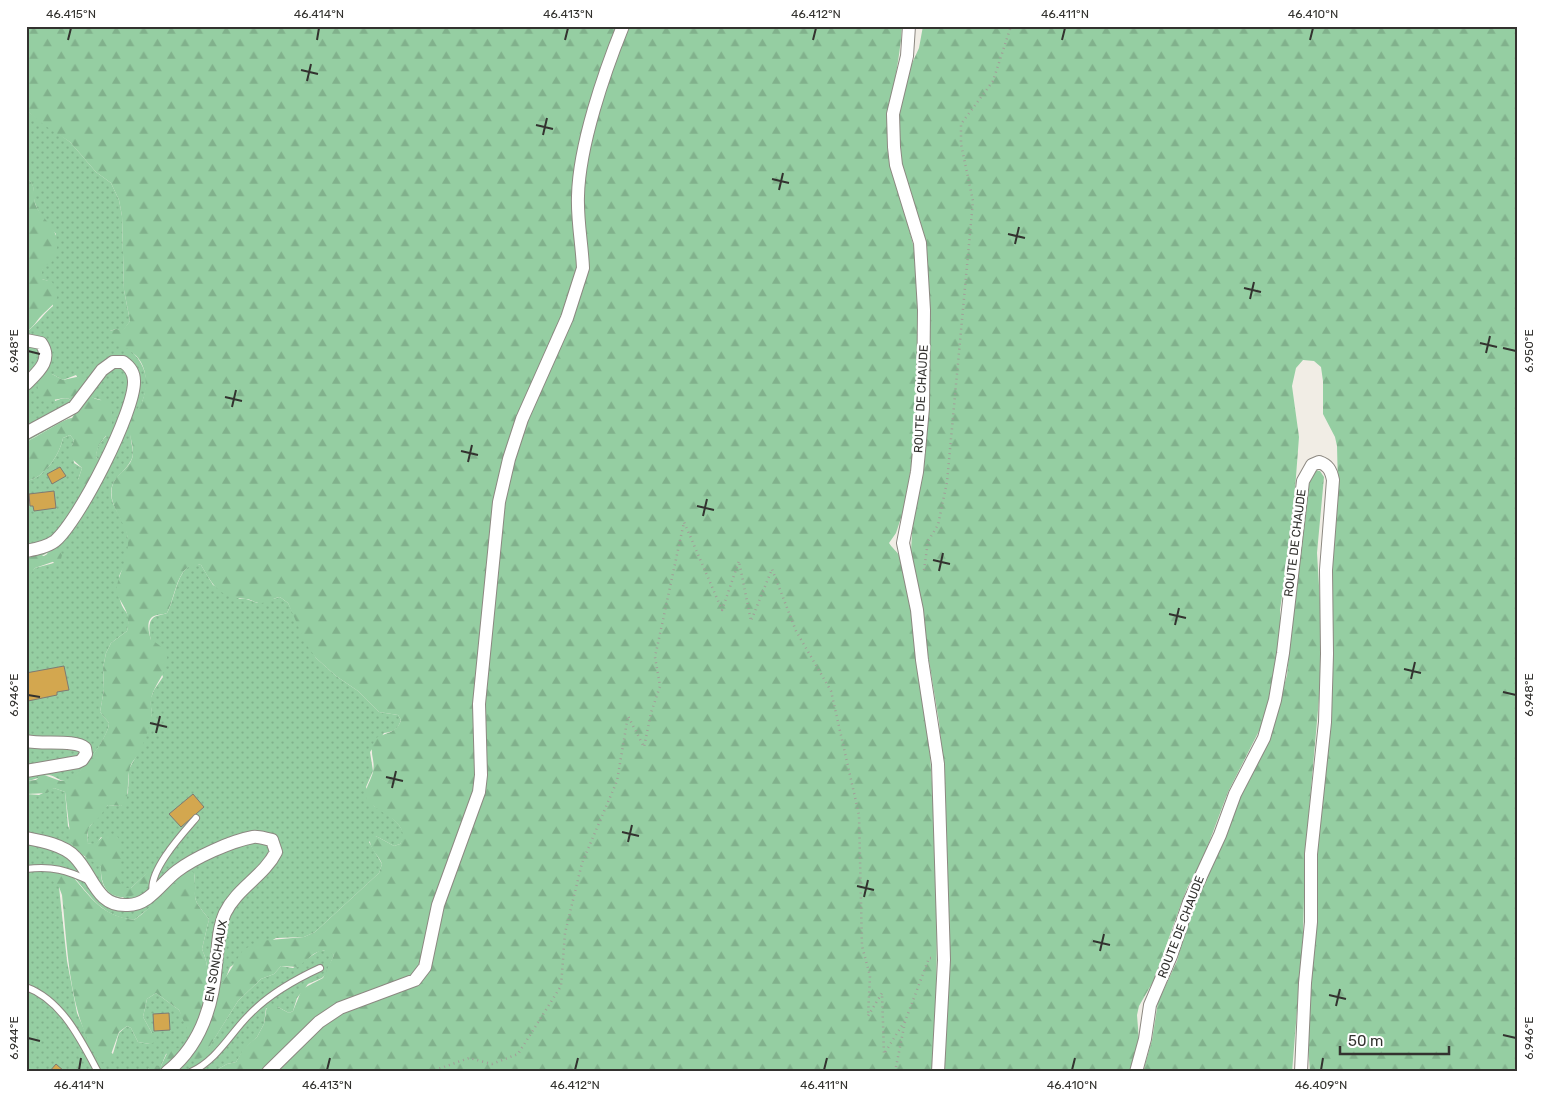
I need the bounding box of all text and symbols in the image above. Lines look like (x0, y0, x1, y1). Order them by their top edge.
text: 46.415°N (46, 7, 96, 21)
text: 46.414°N (294, 7, 344, 21)
text: 46.413°N (543, 7, 593, 21)
text: 46.412°N (791, 7, 841, 21)
text: 46.411°N (1041, 7, 1089, 21)
text: 46.410°N (1288, 7, 1338, 21)
text: 6.948°E (7, 329, 21, 373)
text: 6.950°E (1522, 329, 1536, 373)
street label: ROUTE DE CHAUDE (911, 344, 931, 454)
street label: ROUTE DE CHAUDE (1281, 488, 1309, 598)
text: 6.946°E (7, 673, 21, 717)
text: 6.948°E (1522, 673, 1536, 717)
street label: ROUTE DE CHAUDE (1155, 874, 1207, 980)
street label: EN SONCHAUX (202, 919, 230, 1003)
text: 6.944°E (7, 1016, 21, 1060)
text: 6.946°E (1522, 1016, 1536, 1060)
scale bar (1340, 1023, 1449, 1055)
text: 50 m (1348, 1032, 1383, 1050)
text: 46.414°N (54, 1078, 104, 1092)
text: 46.413°N (302, 1078, 352, 1092)
text: 46.412°N (550, 1078, 600, 1092)
text: 46.411°N (800, 1078, 848, 1092)
text: 46.410°N (1047, 1078, 1097, 1092)
text: 46.409°N (1295, 1078, 1347, 1092)

